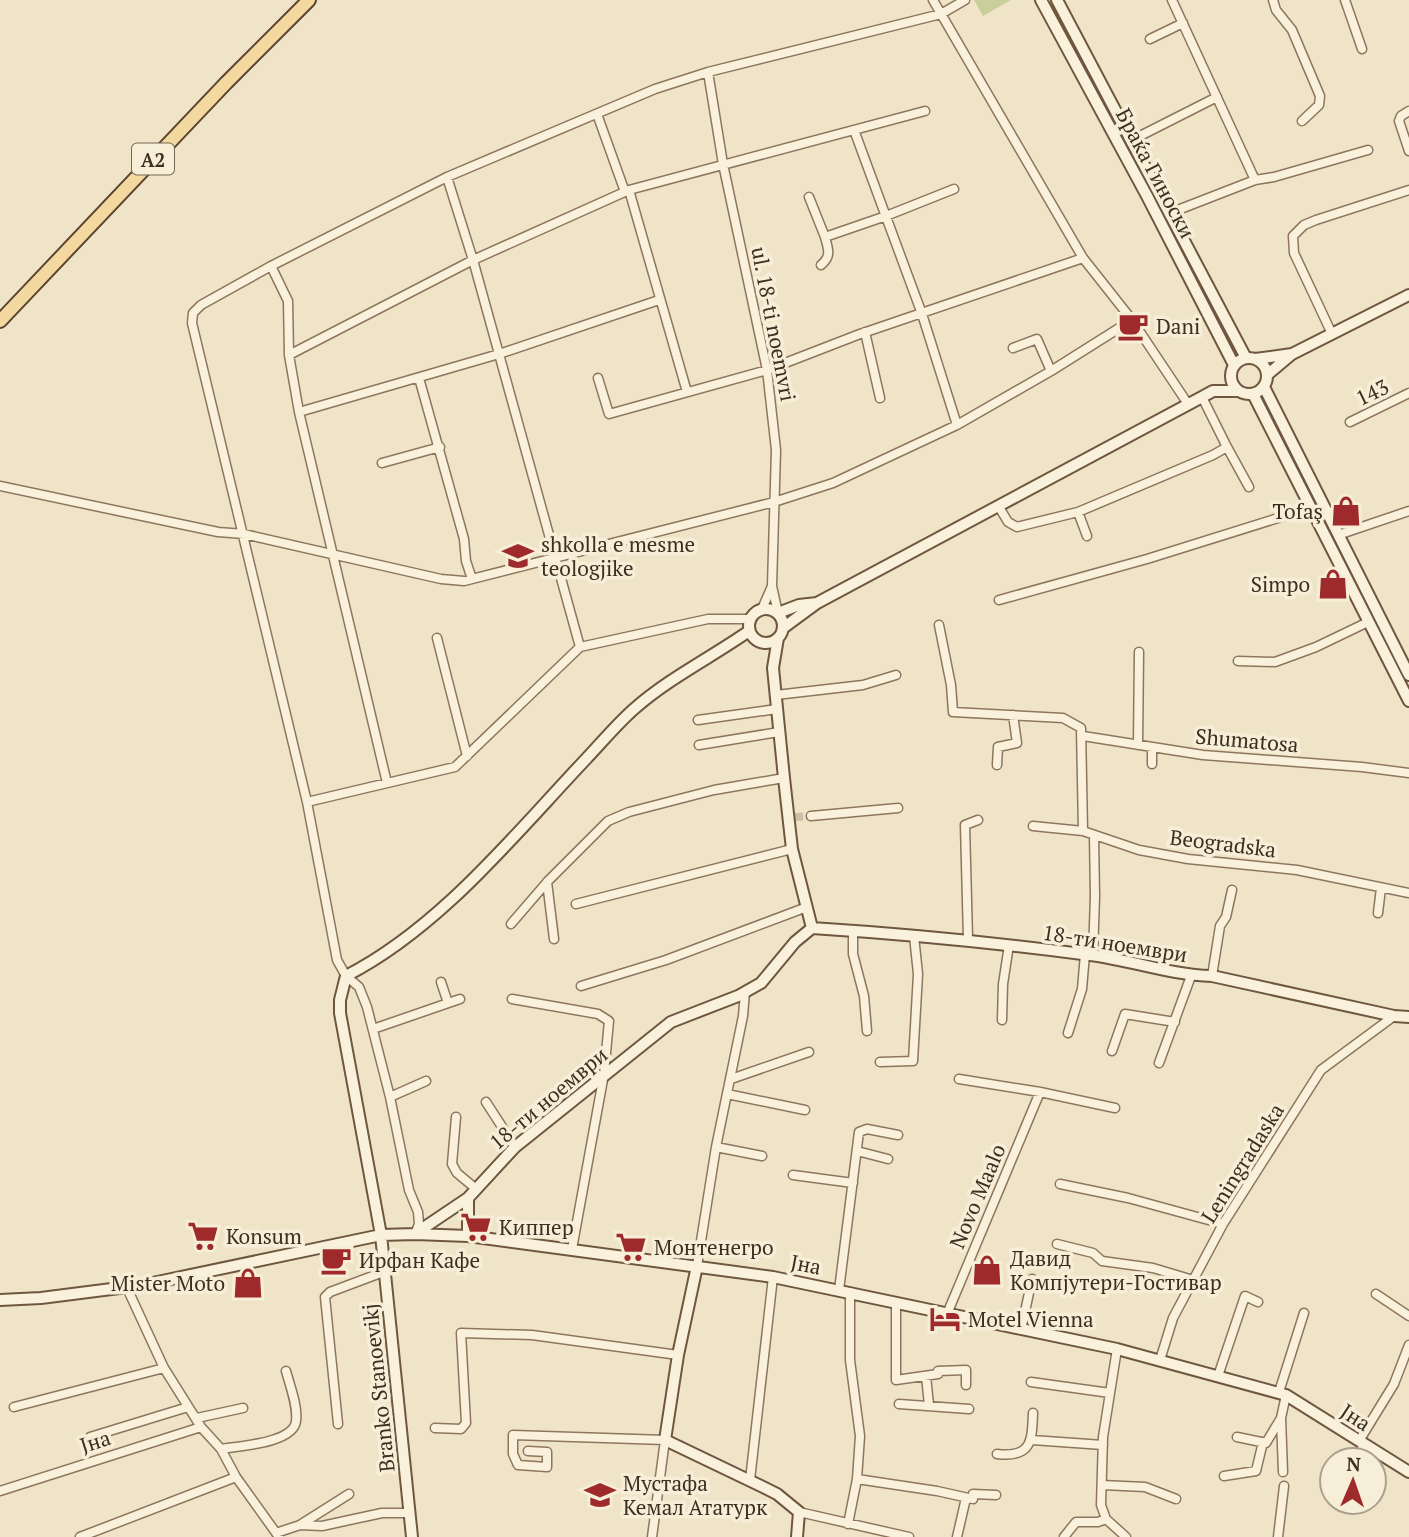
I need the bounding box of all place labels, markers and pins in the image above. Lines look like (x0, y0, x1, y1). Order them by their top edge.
cafe icon: Dani (1116, 309, 1150, 343)
place label: Dani (1156, 312, 1200, 340)
shop icon: Tofaş (1329, 494, 1363, 528)
place label: Tofaş (1272, 497, 1323, 525)
place label: shkolla e mesme teologjike (541, 530, 695, 582)
school or university icon: shkolla e mesme teologjike (501, 539, 535, 573)
shop icon: Simpo (1316, 567, 1350, 601)
place label: Simpo (1251, 570, 1310, 598)
supermarket icon: Киппер (459, 1210, 493, 1244)
place label: Киппер (499, 1213, 574, 1241)
supermarket icon: Konsum (186, 1219, 220, 1253)
place label: Konsum (226, 1222, 302, 1250)
supermarket icon: Монтенегро (614, 1230, 648, 1264)
place label: Монтенегро (654, 1233, 774, 1261)
cafe icon: Ирфан Кафе (319, 1243, 353, 1277)
place label: Давид Компјутери-Гостивар (1010, 1244, 1222, 1296)
place label: Ирфан Кафе (359, 1246, 480, 1274)
shop icon: Давид Компјутери-Гостивар (970, 1253, 1004, 1287)
shop icon: Mister Moto (231, 1266, 265, 1300)
place label: Mister Moto (111, 1269, 225, 1297)
hotel icon: Motel Vienna (928, 1302, 962, 1336)
place label: Motel Vienna (968, 1305, 1094, 1333)
place label: Мустафа Кемал Ататурк (623, 1469, 768, 1521)
school or university icon: Мустафа Кемал Ататурк (583, 1478, 617, 1512)

